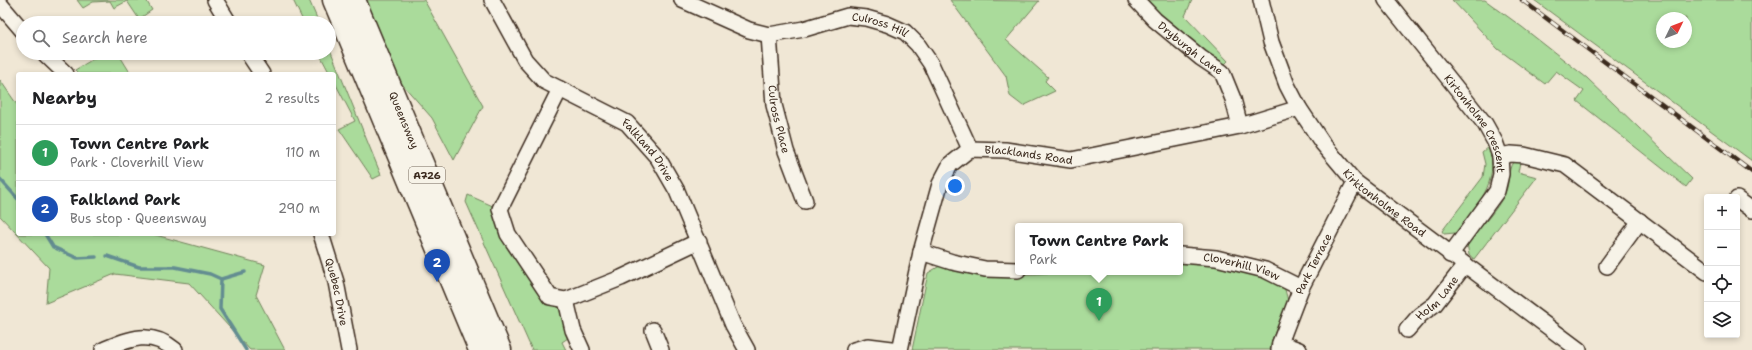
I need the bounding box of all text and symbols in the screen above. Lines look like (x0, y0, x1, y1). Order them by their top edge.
street label: Culross Hill (851, 9, 913, 40)
north arrow (1656, 12, 1692, 48)
search box (16, 16, 336, 60)
street label: Dryburgh Lane (1155, 18, 1226, 78)
icon: search (30, 27, 52, 49)
text: Search here (62, 28, 148, 48)
street label: Kirtonholme Crescent (1441, 71, 1508, 173)
street label: Culross Place (765, 84, 794, 155)
text: Nearby (32, 87, 97, 109)
street label: Queensway (385, 89, 423, 151)
text: 2 results (264, 90, 320, 107)
street label: Falkland Drive (620, 114, 677, 184)
text: Town Centre Park (70, 134, 209, 154)
street label: Blacklands Road (984, 142, 1074, 168)
text: 1 (42, 144, 48, 161)
text: 110 m (285, 144, 320, 161)
text: Park · Cloverhill View (70, 154, 204, 171)
street label: Kirktonholme Road (1340, 166, 1429, 240)
road number: A726 (409, 167, 445, 183)
your location (945, 176, 965, 196)
text: Falkland Park (70, 190, 180, 210)
map controls (1704, 194, 1740, 338)
button: + (1704, 194, 1740, 230)
text: 2 (40, 200, 50, 217)
text: 290 m (278, 200, 320, 217)
text: Bus stop · Queensway (70, 210, 207, 227)
popup (1015, 223, 1183, 275)
button: − (1704, 230, 1740, 266)
text: Town Centre Park (1029, 231, 1169, 251)
street label: Park Terrace (1292, 231, 1335, 297)
pin: 2 (424, 249, 450, 282)
street label: Cloverhill View (1203, 249, 1283, 284)
text: Park (1029, 251, 1057, 268)
street label: Quebec Drive (321, 256, 352, 327)
button: locate (1704, 266, 1740, 302)
street label: Holm Lane (1412, 272, 1462, 323)
pin: 1 (1086, 288, 1112, 321)
button: layers (1704, 302, 1740, 338)

